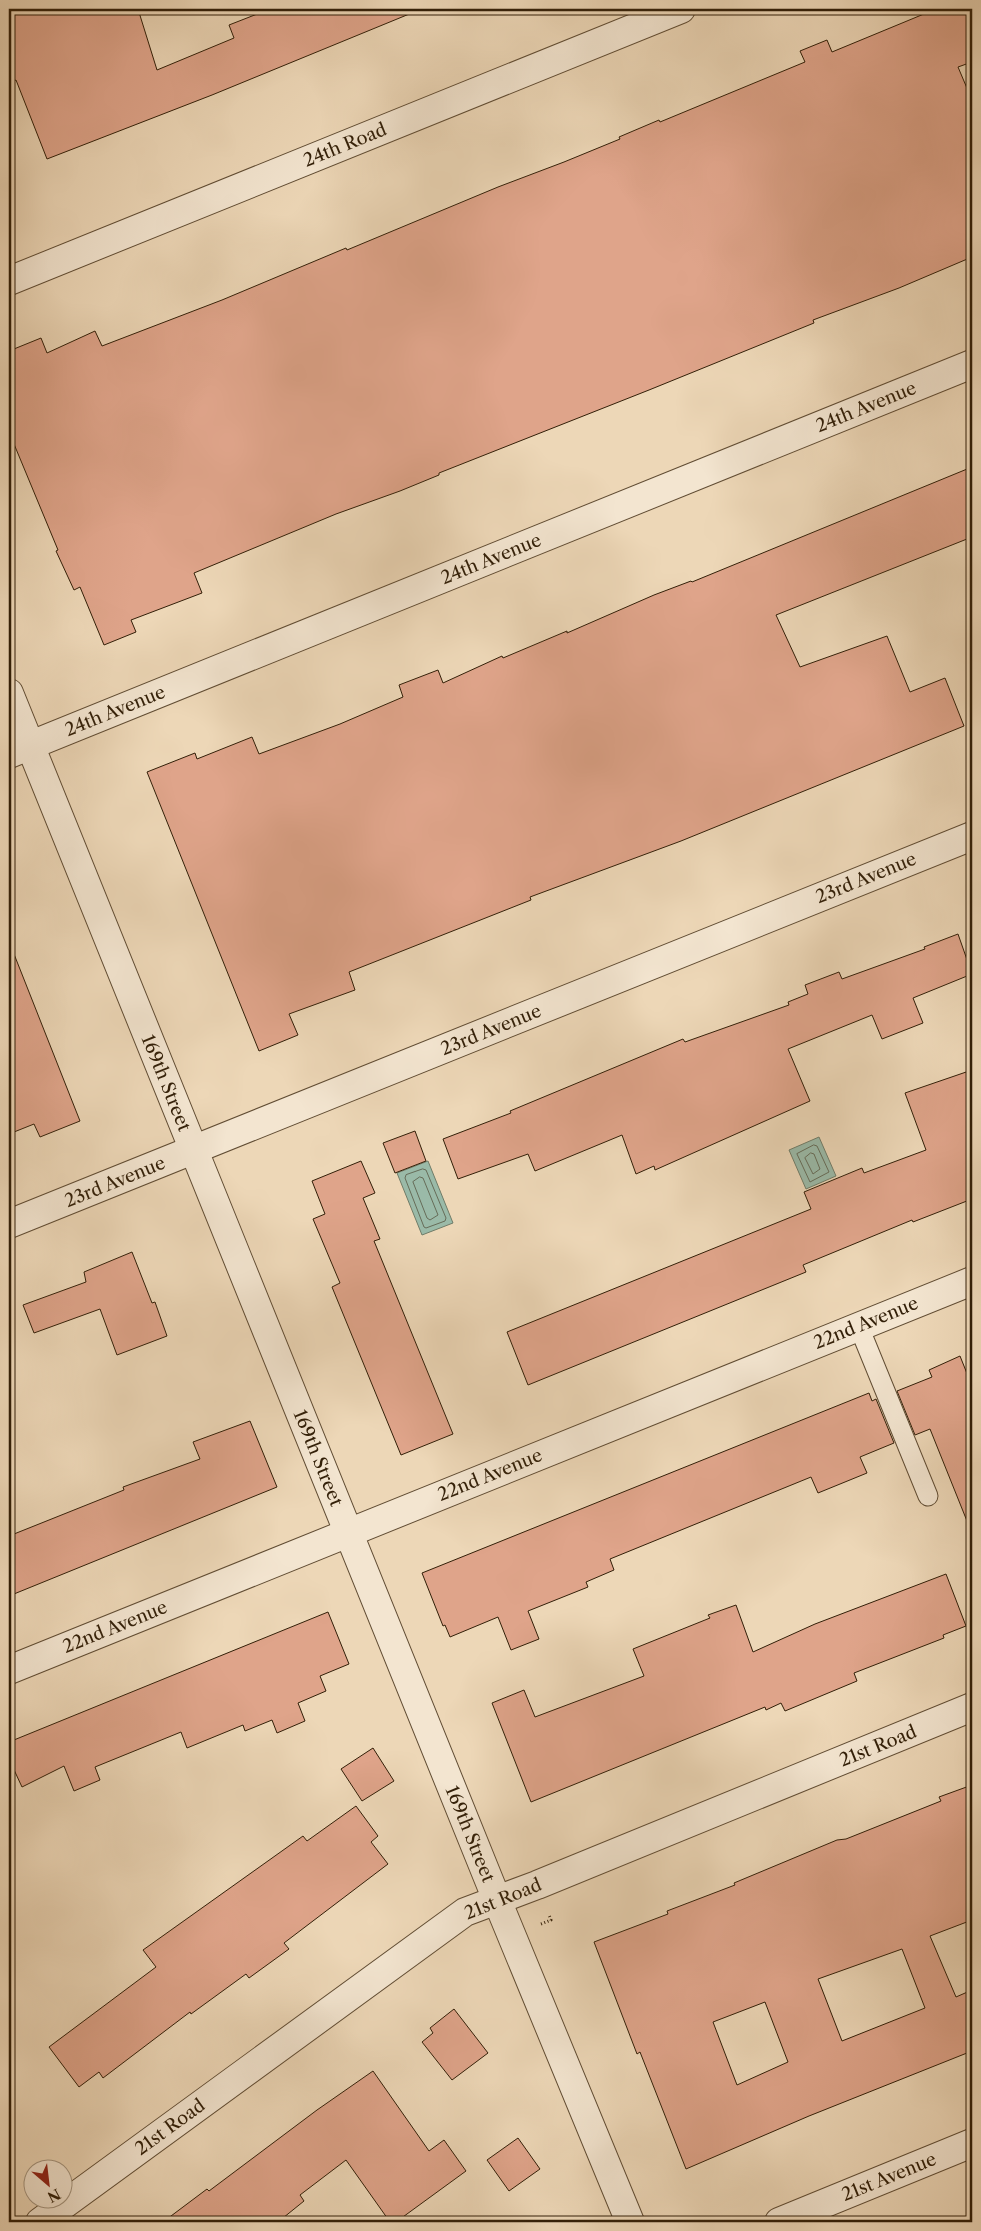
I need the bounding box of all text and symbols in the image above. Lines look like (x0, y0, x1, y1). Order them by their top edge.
street label: 24th Road (300, 118, 390, 172)
street label: 24th Avenue (813, 377, 919, 437)
street label: 24th Avenue (438, 529, 544, 589)
street label: 24th Avenue (62, 681, 168, 741)
street label: 23rd Avenue (812, 848, 920, 908)
street label: 23rd Avenue (437, 1000, 545, 1060)
street label: 169th Street (137, 1032, 196, 1135)
street label: 23rd Avenue (61, 1152, 169, 1212)
street label: 22nd Avenue (810, 1292, 922, 1354)
street label: 169th Street (289, 1407, 348, 1510)
street label: 22nd Avenue (434, 1444, 546, 1506)
street label: 22nd Avenue (59, 1596, 171, 1658)
street label: 21st Road (836, 1721, 920, 1771)
street label: 169th Street (441, 1783, 500, 1886)
street label: 21st Road (461, 1874, 545, 1924)
street label: 21st Road (131, 2094, 209, 2160)
street label: 21st Avenue (838, 2148, 940, 2206)
north arrow (22, 2158, 72, 2208)
text: N (45, 2185, 64, 2206)

